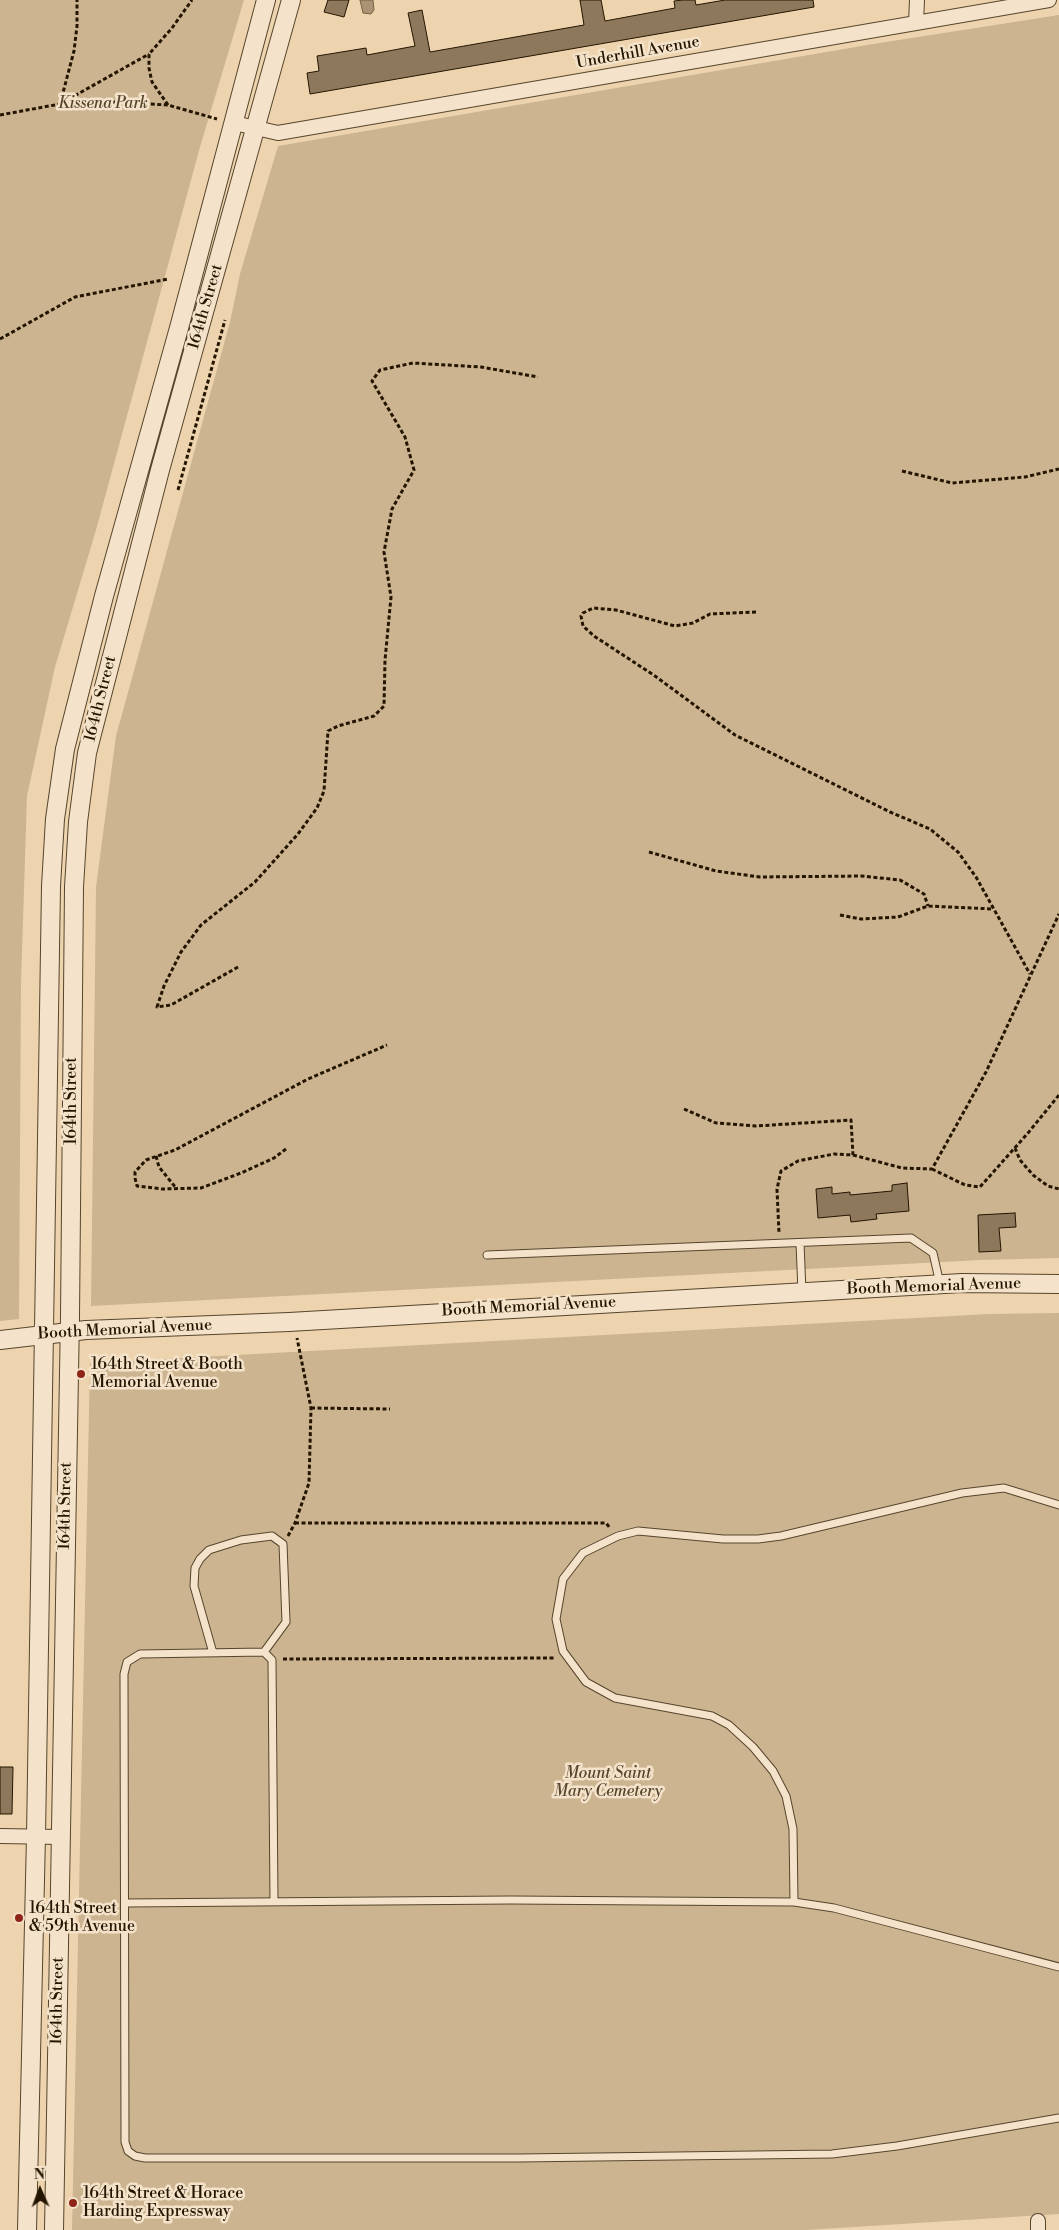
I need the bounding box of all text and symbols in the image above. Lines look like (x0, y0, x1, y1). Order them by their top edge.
street label: Underhill Avenue (575, 33, 701, 73)
park label: Kissena Park (58, 94, 148, 114)
street label: 164th Street (185, 262, 227, 352)
street label: 164th Street (81, 654, 121, 744)
street label: 164th Street (62, 1057, 82, 1145)
street label: Booth Memorial Avenue (847, 1274, 1021, 1300)
street label: Booth Memorial Avenue (441, 1293, 617, 1321)
street label: Booth Memorial Avenue (37, 1316, 213, 1344)
place label: 164th Street & Booth Memorial Avenue (91, 1355, 243, 1393)
marker: 164th Street & Booth Memorial Avenue (75, 1368, 87, 1380)
street label: 164th Street (56, 1462, 76, 1550)
park label: Mount Saint Mary Cemetery (554, 1764, 662, 1802)
place label: 164th Street & 59th Avenue (29, 1899, 135, 1937)
marker: 164th Street & 59th Avenue (13, 1912, 25, 1924)
street label: 164th Street (48, 1957, 68, 2045)
north arrow (15, 2165, 65, 2215)
text: N (34, 2166, 45, 2184)
place label: 164th Street & Horace Harding Expressway (83, 2184, 243, 2222)
marker: 164th Street & Horace Harding Expressway (67, 2197, 79, 2209)

